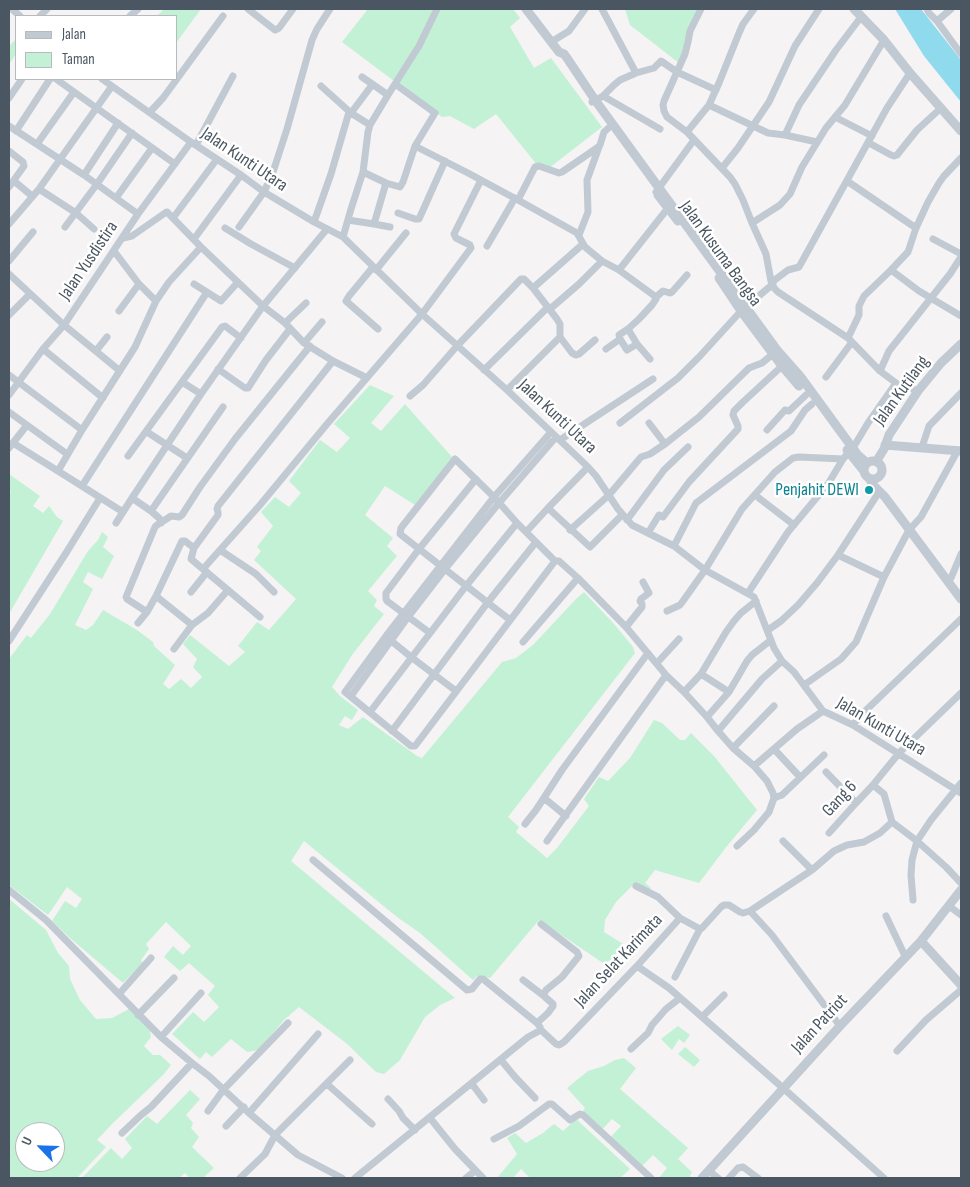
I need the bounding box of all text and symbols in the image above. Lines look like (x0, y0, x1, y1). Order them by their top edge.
legend (15, 15, 178, 80)
text: Jalan (62, 25, 86, 44)
text: Taman (62, 50, 95, 69)
street label: Jalan Kunti Utara (197, 123, 291, 197)
street label: Jalan Kusuma Bangsa (674, 197, 766, 311)
street label: Jalan Yusdistira (55, 218, 123, 304)
street label: Jalan Kutilang (869, 352, 935, 430)
street label: Jalan Kunti Utara (513, 375, 601, 459)
place label: Penjahit DEWI (775, 479, 859, 501)
marker: Penjahit DEWI (863, 484, 875, 496)
street label: Jalan Kunti Utara (833, 693, 929, 761)
street label: Gang 6 (818, 776, 862, 822)
street label: Jalan Selat Karimata (570, 910, 668, 1012)
street label: Jalan Patriot (787, 990, 853, 1058)
north arrow (15, 1122, 65, 1172)
text: U (18, 1134, 36, 1148)

